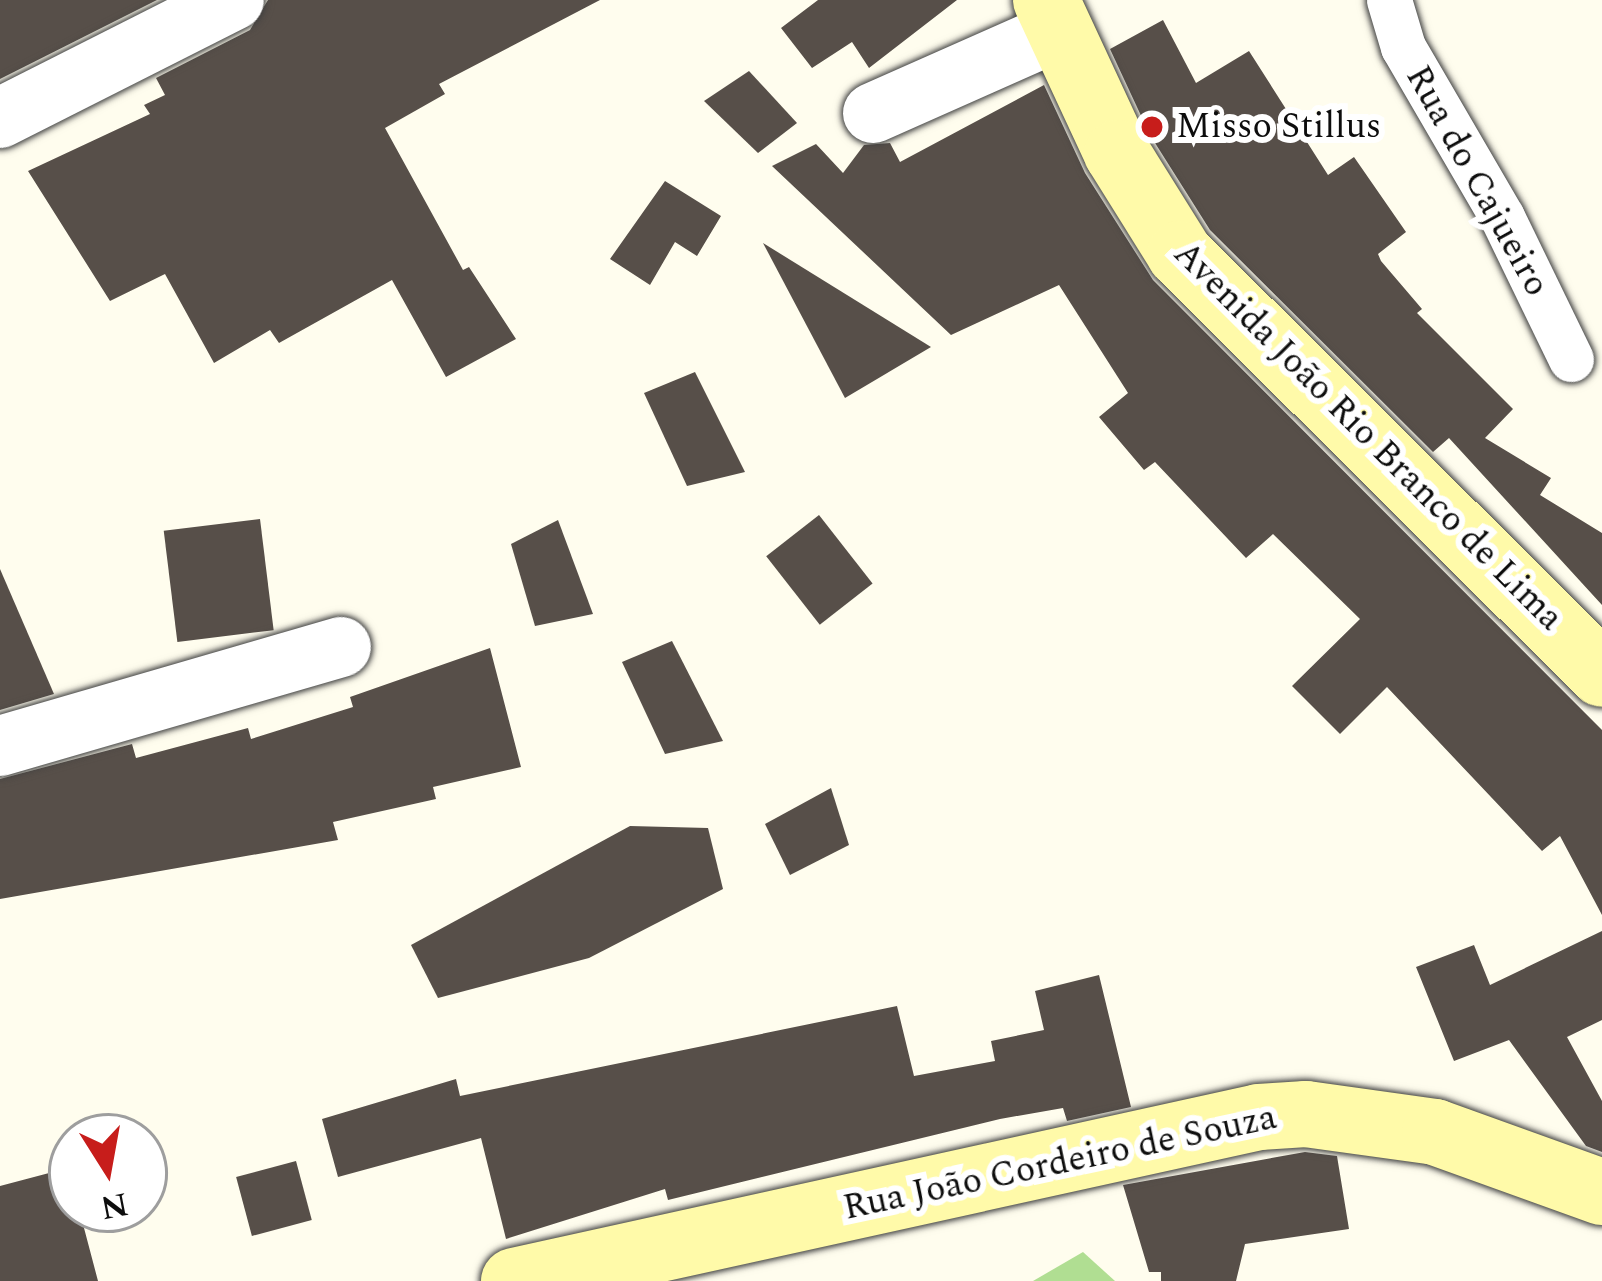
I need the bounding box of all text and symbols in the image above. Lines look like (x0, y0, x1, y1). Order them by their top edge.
street label: Rua do Cajueiro (1396, 58, 1558, 304)
place label: Misso Stillus (1176, 105, 1381, 149)
marker: Misso Stillus (1139, 114, 1165, 140)
street label: Avenida João Rio Branco de Lima (1164, 232, 1572, 640)
street label: Rua João Cordeiro de Souza (839, 1096, 1281, 1230)
north arrow (48, 1113, 168, 1233)
text: N (96, 1178, 132, 1233)

